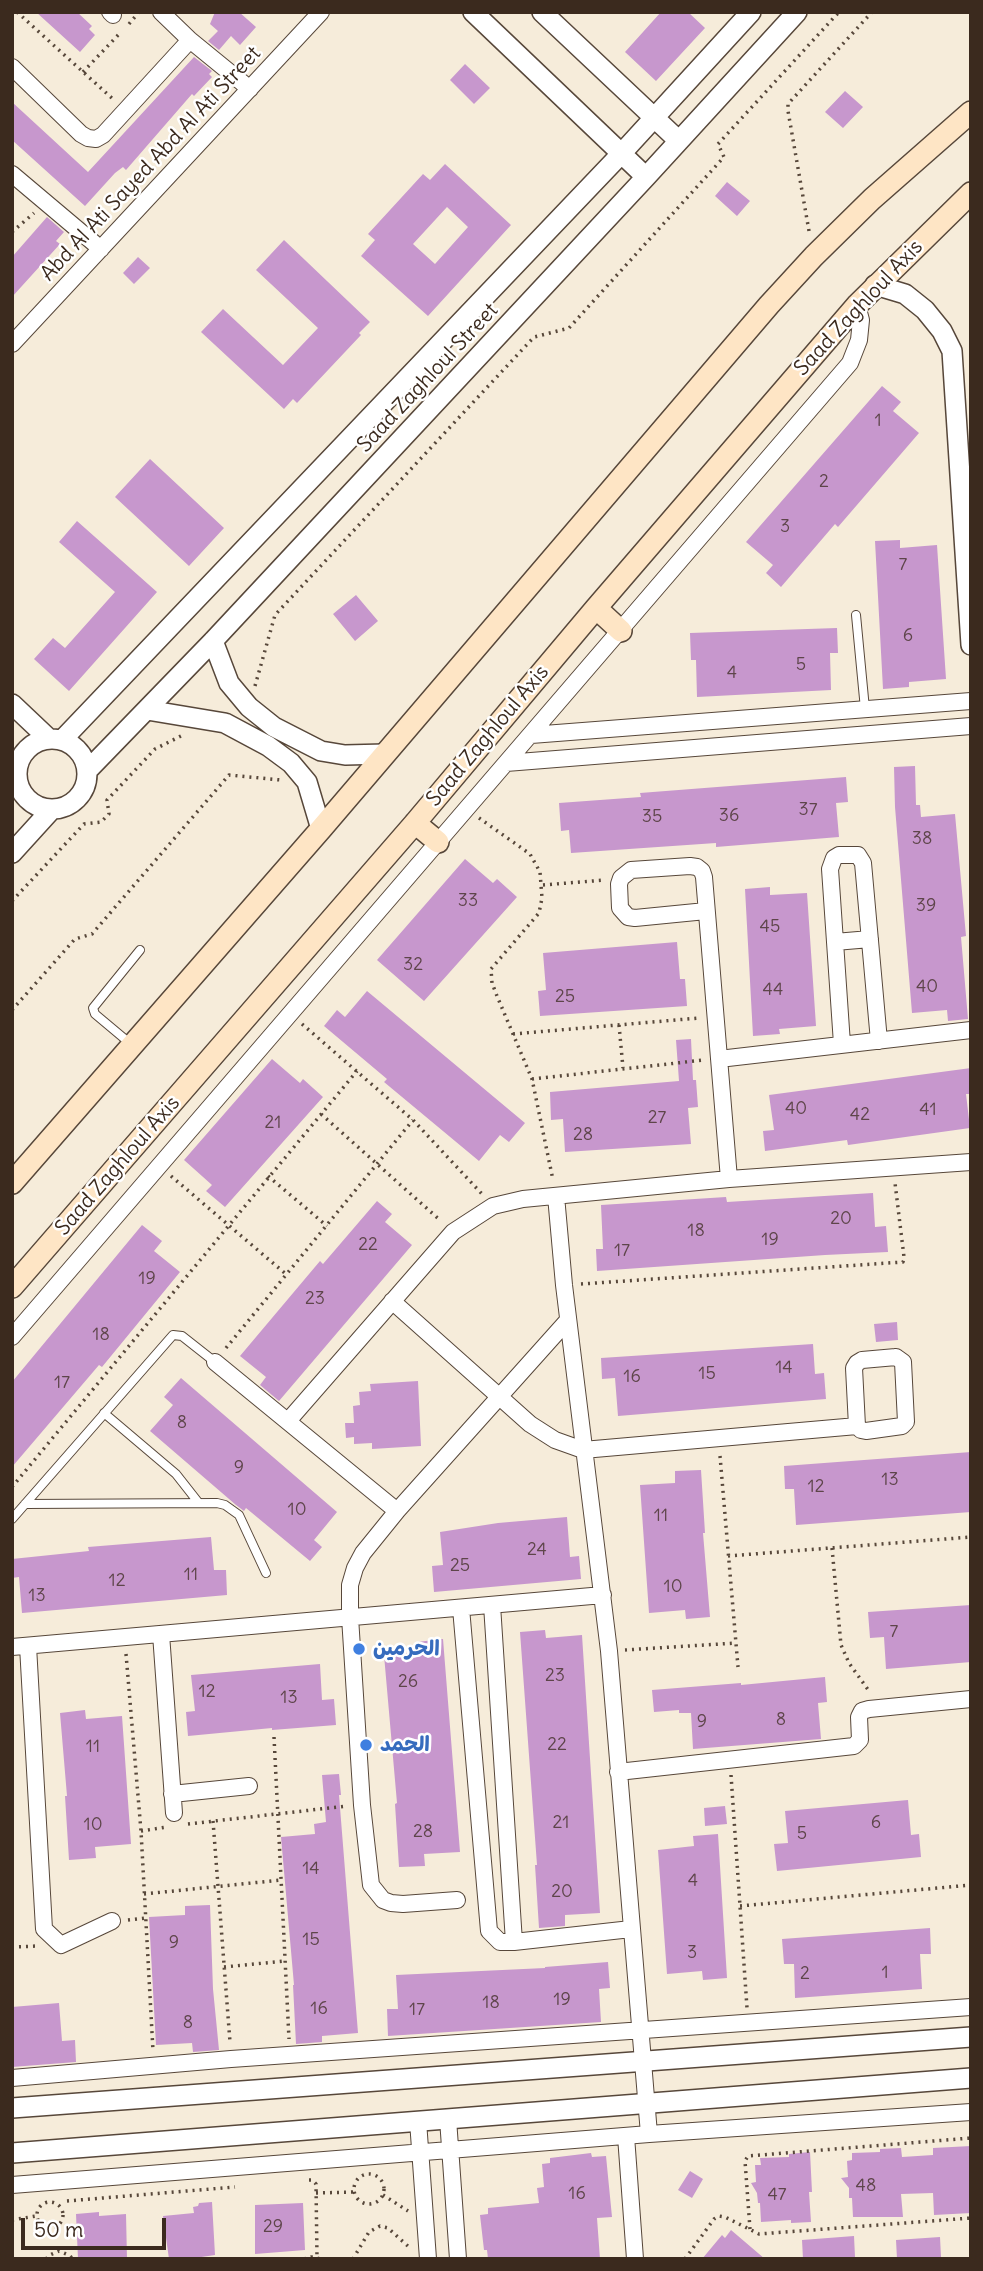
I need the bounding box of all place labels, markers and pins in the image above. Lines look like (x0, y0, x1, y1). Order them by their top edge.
place label: الحرمين (373, 1636, 440, 1662)
marker: الحرمين (351, 1641, 367, 1657)
place label: الحمد (380, 1732, 430, 1758)
marker: الحمد (358, 1737, 374, 1753)

